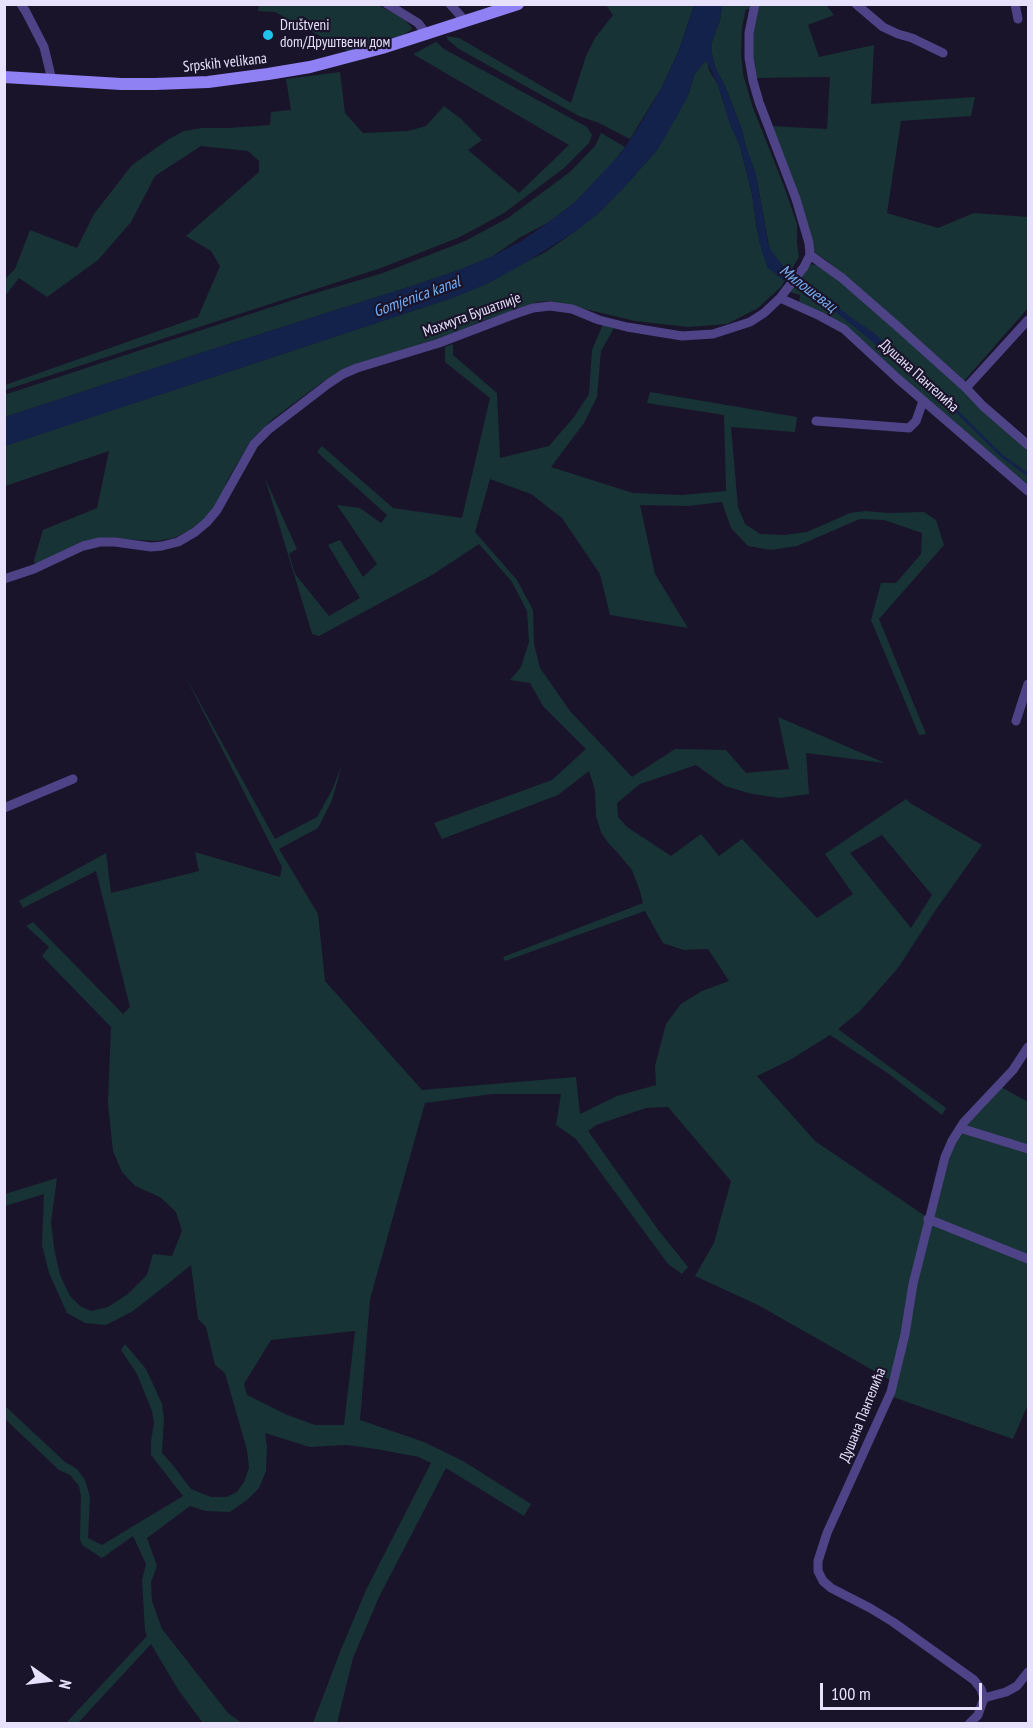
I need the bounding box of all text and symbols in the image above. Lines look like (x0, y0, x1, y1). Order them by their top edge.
place label: Društveni dom/Друштвени дом (280, 17, 390, 52)
marker: Društveni dom/Друштвени дом (261, 28, 275, 42)
street label: Srpskih velikana (182, 50, 268, 76)
water label: Милошевац (776, 261, 840, 317)
water label: Gomjenica kanal (371, 272, 463, 322)
street label: Махмута Бушатлије (420, 289, 524, 341)
street label: Душана Пантелића (876, 336, 962, 416)
street label: Душана Пантелића (836, 1365, 890, 1465)
north arrow (18, 1650, 78, 1710)
scale bar (823, 1671, 985, 1709)
text: N (55, 1678, 76, 1691)
text: 100 m (831, 1682, 871, 1705)

